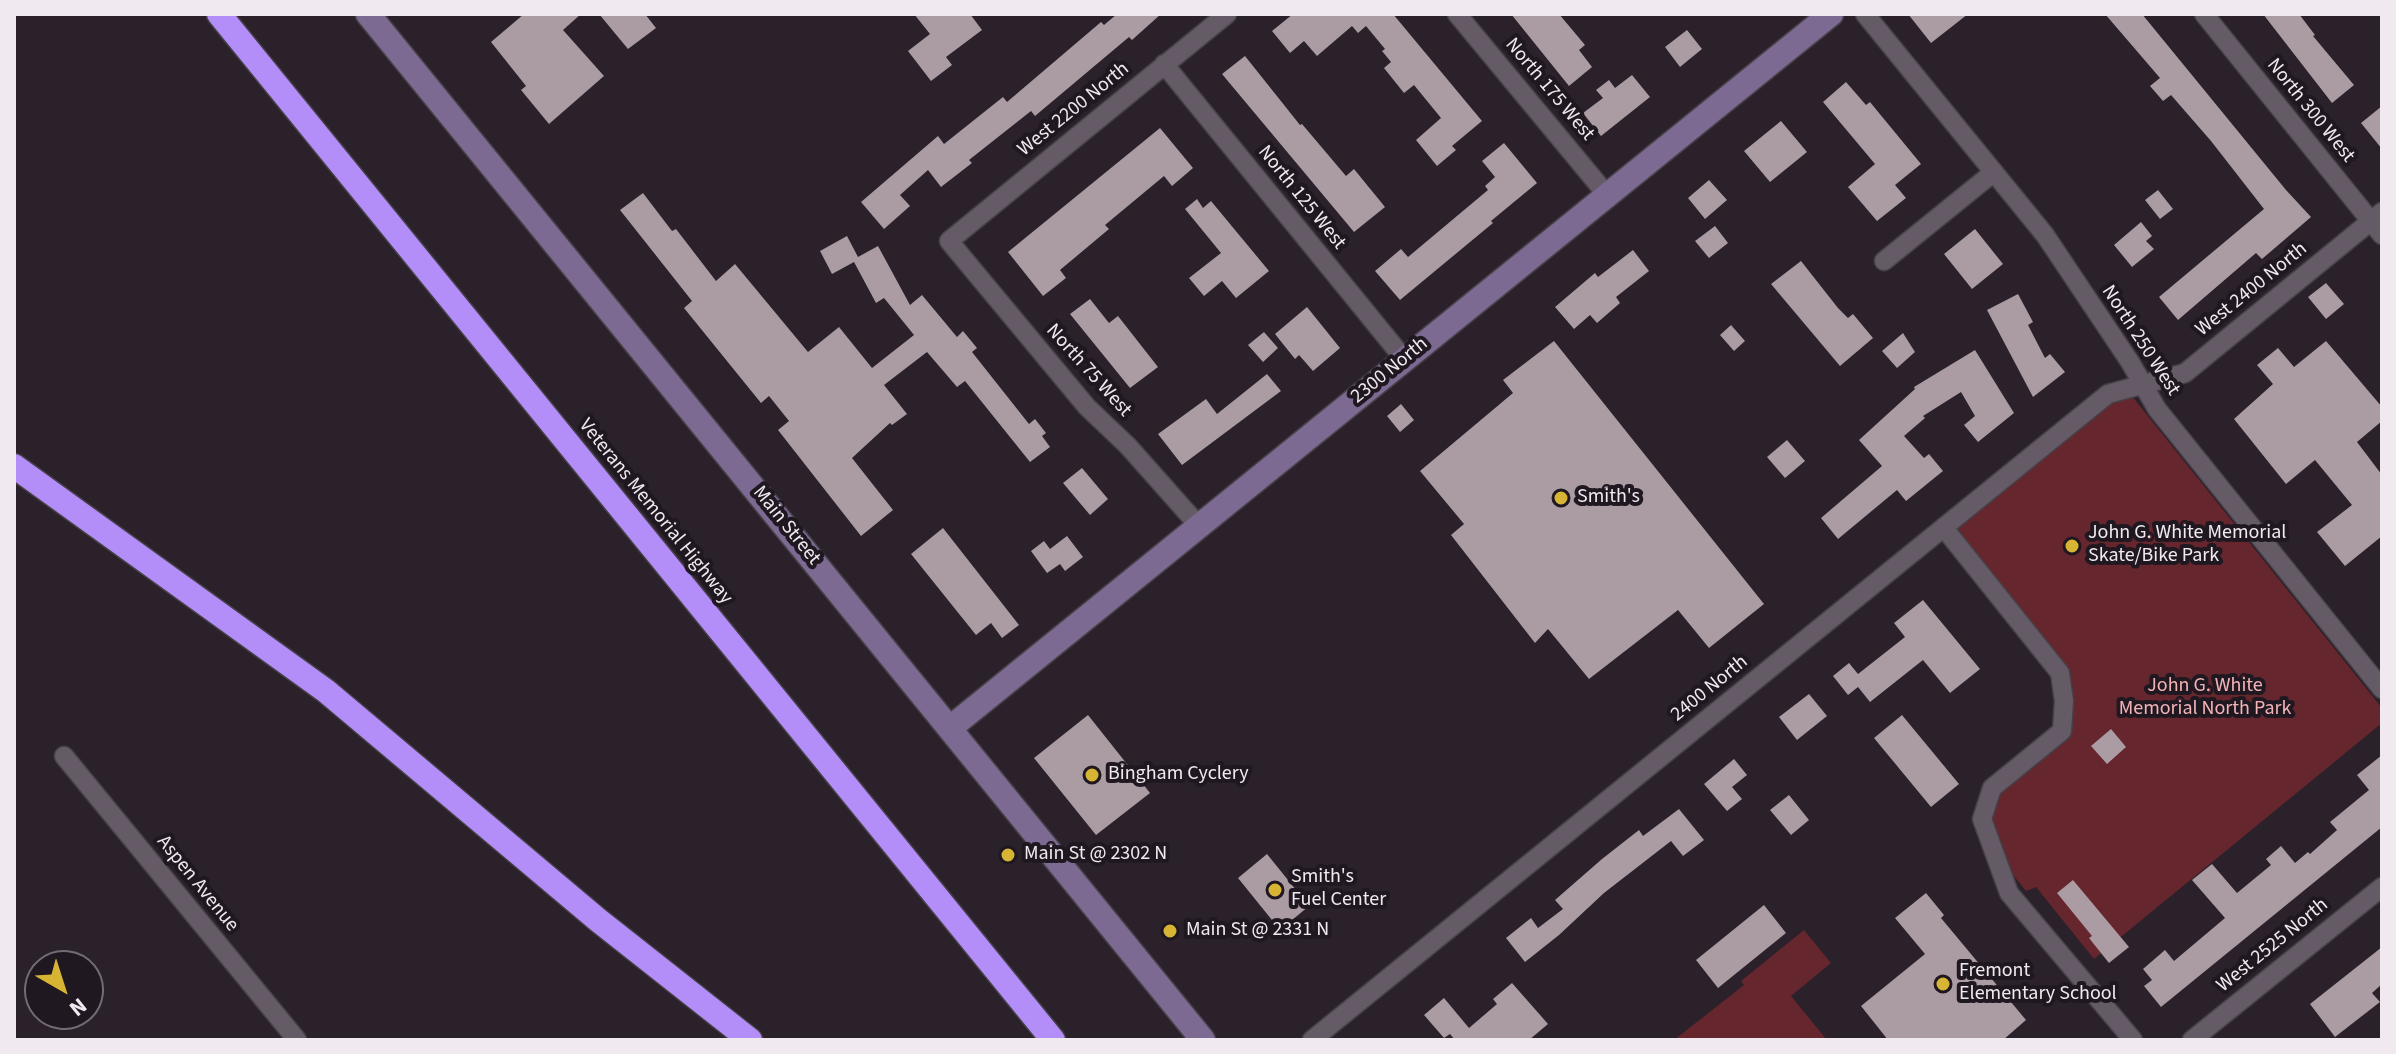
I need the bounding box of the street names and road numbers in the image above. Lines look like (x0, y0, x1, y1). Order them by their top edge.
street label: North 175 West (1499, 34, 1599, 146)
street label: North 300 West (2261, 54, 2359, 168)
street label: West 2200 North (1013, 58, 1135, 162)
street label: North 125 West (1252, 141, 1350, 255)
street label: West 2400 North (2191, 238, 2313, 342)
street label: North 250 West (2095, 281, 2185, 401)
street label: North 75 West (1040, 320, 1136, 422)
street label: 2300 North (1347, 333, 1433, 409)
street label: Veterans Memorial Highway (573, 415, 737, 609)
street label: Main Street (747, 482, 825, 570)
street label: 2400 North (1667, 651, 1753, 727)
street label: Aspen Avenue (151, 831, 243, 937)
street label: West 2525 North (2212, 894, 2334, 998)

